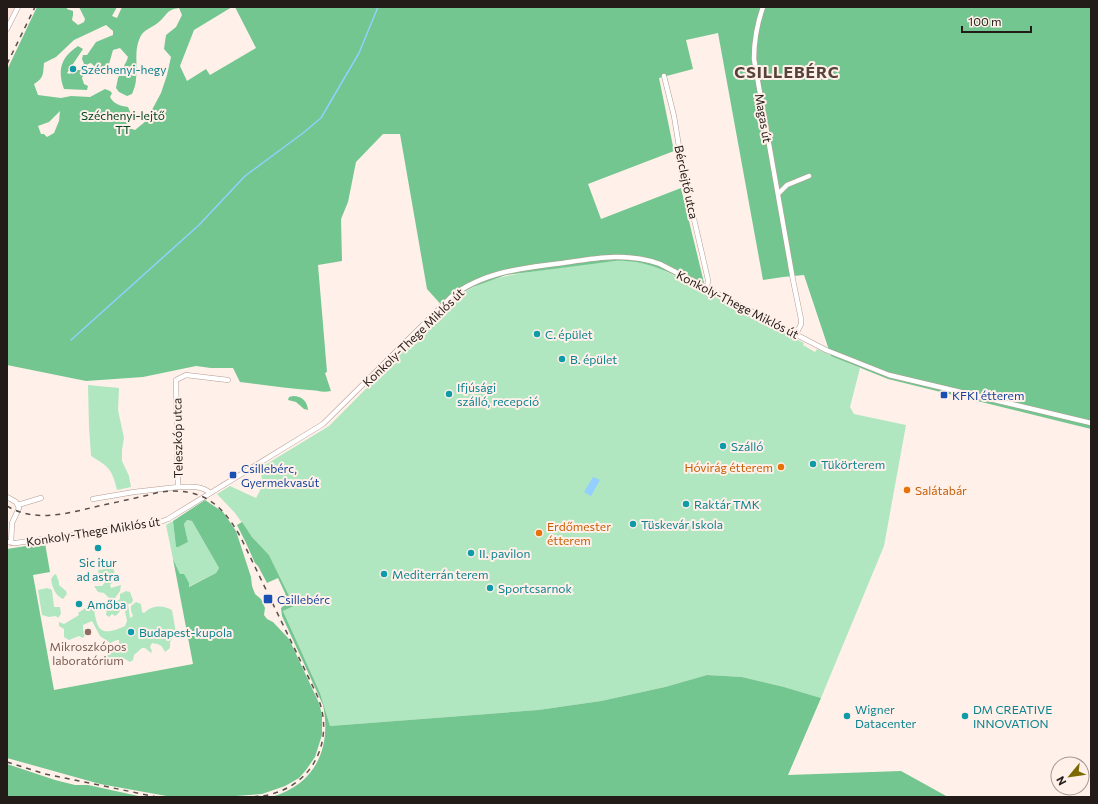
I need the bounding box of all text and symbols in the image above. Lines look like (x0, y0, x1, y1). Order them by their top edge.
scale bar (962, 8, 1031, 34)
text: 100 m (968, 14, 1002, 28)
place label: Széchenyi-hegy (81, 62, 166, 76)
district label: CSILLEBÉRC (734, 62, 840, 81)
marker: Széchenyi-hegy (68, 64, 78, 74)
street label: Magas út (753, 92, 775, 144)
park label: Széchenyi-lejtő TT (81, 108, 165, 136)
street label: Bérclejtő utca (672, 144, 702, 220)
street label: Konkoly-Thege Miklós út (675, 267, 801, 341)
street label: Konkoly-Thege Miklós út (360, 285, 467, 389)
place label: C. épület (545, 327, 593, 341)
marker: C. épület (532, 329, 542, 339)
place label: B. épület (570, 352, 617, 366)
marker: B. épület (557, 354, 567, 364)
place label: Ifjúsági szálló, recepció (457, 380, 539, 408)
place label: KFKI étterem (952, 388, 1024, 402)
marker: Ifjúsági szálló, recepció (444, 389, 454, 399)
marker: KFKI étterem (939, 390, 949, 400)
street label: Teleszkóp utca (169, 398, 185, 478)
place label: Szálló (731, 439, 764, 453)
marker: Szálló (718, 441, 728, 451)
place label: Tükörterem (821, 457, 885, 471)
marker: Tükörterem (808, 459, 818, 469)
place label: Hóvirág étterem (684, 460, 773, 474)
place label: Csillebérc, Gyermekvasút (241, 461, 319, 489)
marker: Hóvirág étterem (776, 462, 786, 472)
marker: Csillebérc, Gyermekvasút (228, 470, 238, 480)
place label: Salátabár (915, 483, 967, 497)
marker: Salátabár (902, 485, 912, 495)
place label: Raktár TMK (694, 497, 760, 511)
marker: Raktár TMK (681, 499, 691, 509)
street label: Konkoly-Thege Miklós út (25, 514, 161, 548)
place label: Tüskevár Iskola (641, 517, 723, 531)
place label: Erdőmester étterem (547, 519, 611, 547)
marker: Tüskevár Iskola (628, 519, 638, 529)
marker: Erdőmester étterem (534, 528, 544, 538)
marker: Sic itur ad astra (93, 543, 103, 553)
place label: II. pavilon (479, 546, 530, 560)
marker: II. pavilon (466, 548, 476, 558)
place label: Sic itur ad astra (76, 555, 120, 583)
place label: Mediterrán terem (392, 567, 488, 581)
marker: Mediterrán terem (379, 569, 389, 579)
place label: Sportcsarnok (498, 581, 572, 595)
marker: Sportcsarnok (485, 583, 495, 593)
place label: Csillebérc (277, 592, 330, 606)
marker: Csillebérc (262, 593, 274, 605)
place label: Amőba (87, 597, 126, 611)
marker: Amőba (74, 599, 84, 609)
place label: Budapest-kupola (139, 625, 232, 639)
marker: Mikroszkópos laboratórium (83, 627, 93, 637)
marker: Budapest-kupola (126, 627, 136, 637)
place label: Mikroszkópos laboratórium (49, 639, 127, 667)
place label: Wigner Datacenter (855, 702, 917, 730)
place label: DM CREATIVE INNOVATION (973, 702, 1052, 730)
marker: Wigner Datacenter (842, 711, 852, 721)
marker: DM CREATIVE INNOVATION (960, 711, 970, 721)
north arrow (1050, 756, 1090, 796)
text: N (1053, 774, 1069, 788)

